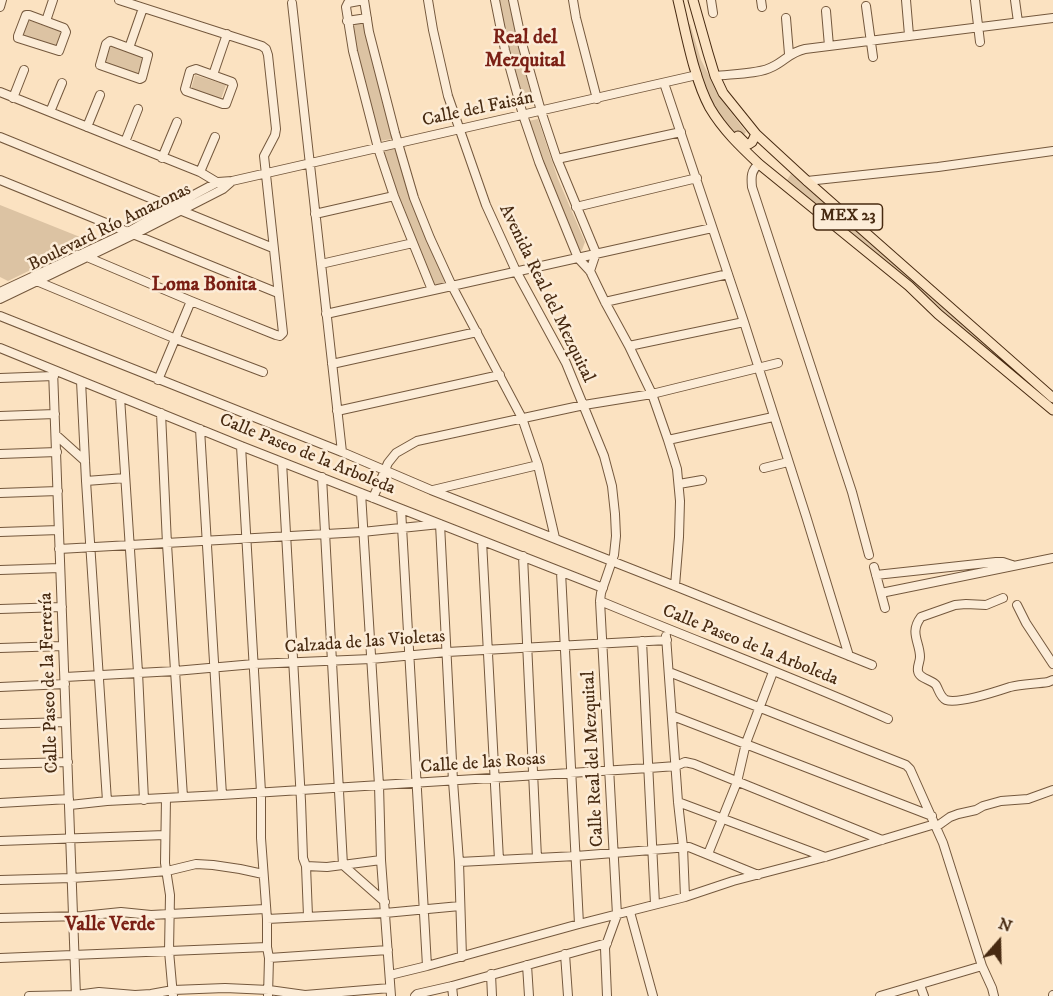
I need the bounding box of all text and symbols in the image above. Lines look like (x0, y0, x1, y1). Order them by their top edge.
district label: Real del Mezquital (485, 27, 565, 74)
street label: Calle del Faisán (420, 88, 536, 132)
street label: Boulevard Río Amazonas (25, 179, 195, 277)
street label: Avenida Real del Mezquital (493, 201, 599, 387)
road number: MEX 23 (814, 204, 882, 230)
district label: Loma Bonita (152, 274, 256, 298)
street label: Calle Paseo de la Arboleda (216, 410, 398, 500)
street label: Calle Paseo de la Ferrería (36, 592, 64, 774)
street label: Calle Paseo de la Arboleda (659, 601, 841, 691)
street label: Calzada de las Violetas (284, 627, 446, 659)
street label: Calle Real del Mezquital (579, 671, 609, 847)
street label: Calle de las Rosas (420, 749, 546, 779)
north arrow (969, 912, 1029, 972)
text: N (996, 913, 1015, 937)
district label: Valle Verde (65, 914, 155, 938)

